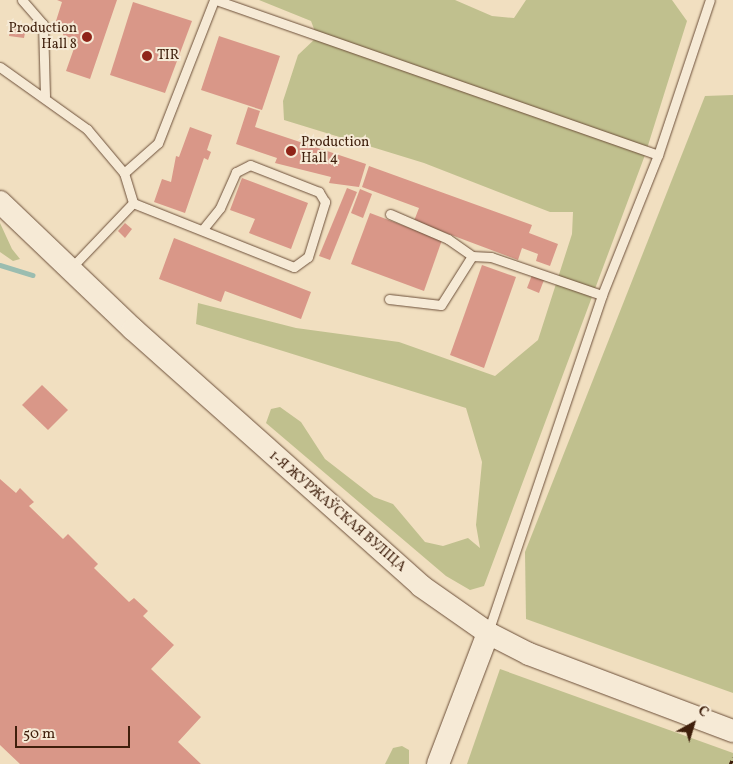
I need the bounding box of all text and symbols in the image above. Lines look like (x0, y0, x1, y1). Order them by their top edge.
place label: Production Hall 8 (9, 21, 77, 54)
marker: Production Hall 8 (81, 31, 93, 43)
place label: TIR (157, 48, 179, 64)
marker: TIR (141, 50, 153, 62)
place label: Production Hall 4 (301, 135, 369, 168)
marker: Production Hall 4 (285, 145, 297, 157)
street label: 1-Я ЖУРЖАЎСКАЯ ВУЛІЦА (265, 448, 409, 576)
north arrow (668, 699, 718, 749)
text: С (693, 702, 712, 722)
scale bar (18, 716, 132, 748)
text: 50 m (23, 724, 55, 745)

